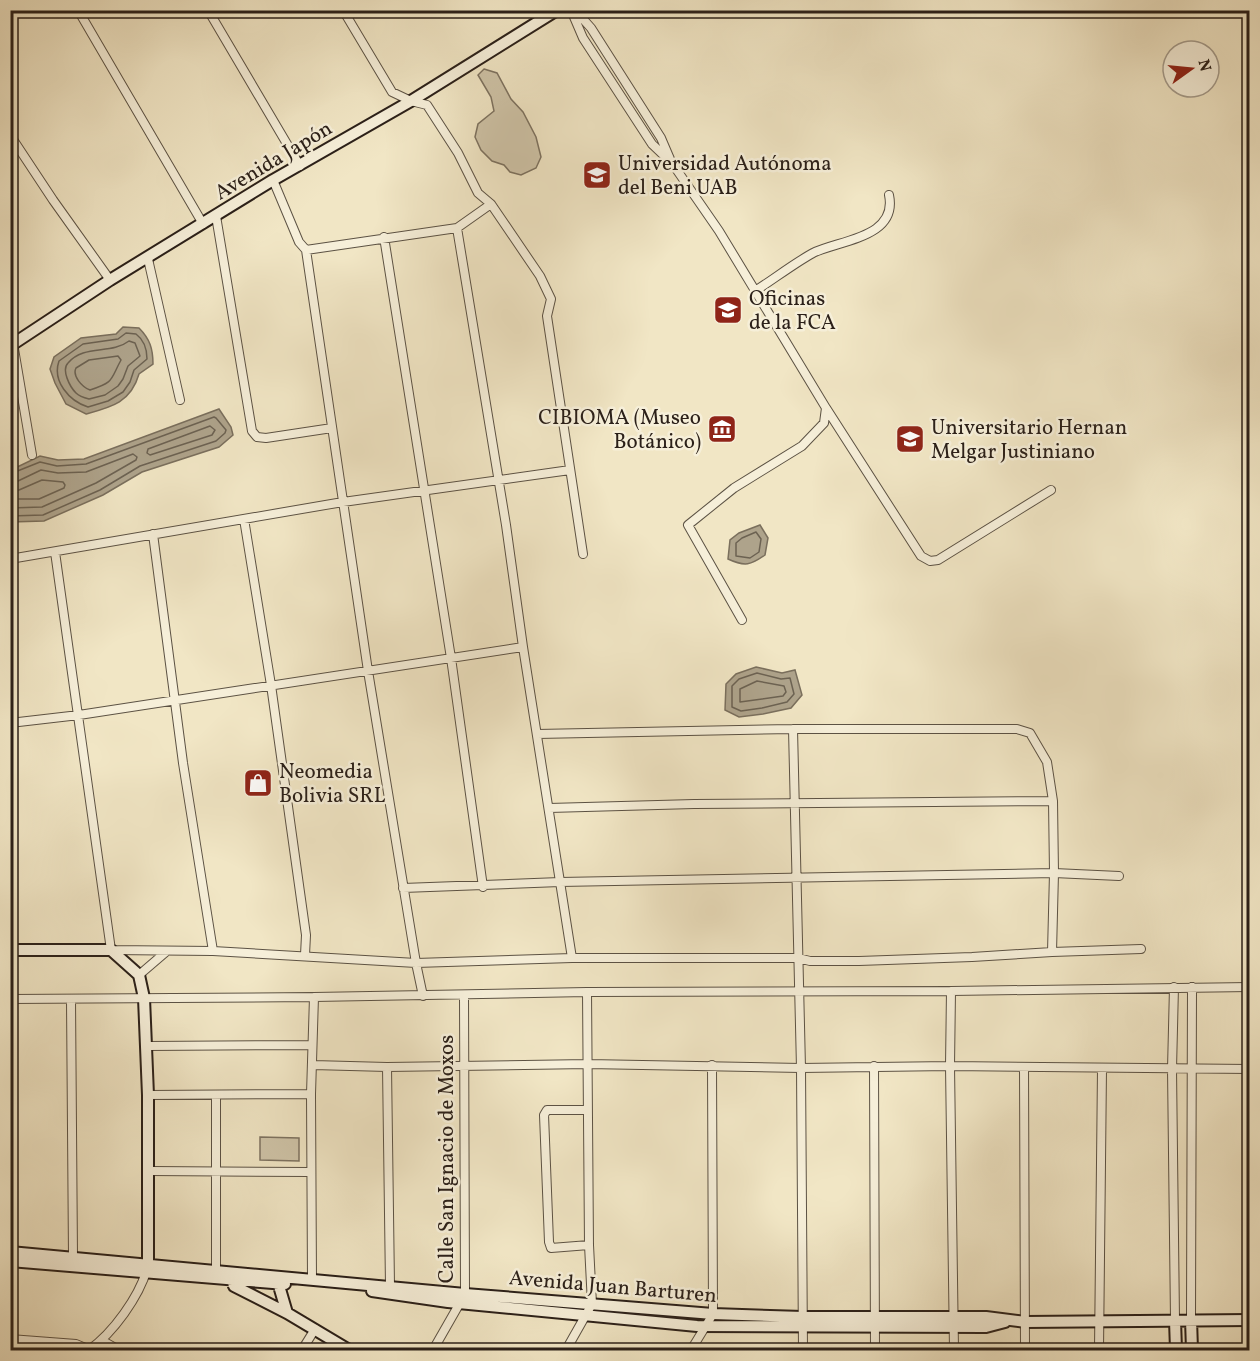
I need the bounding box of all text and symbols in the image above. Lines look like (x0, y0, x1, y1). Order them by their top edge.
north arrow (1161, 39, 1221, 99)
text: N (1191, 57, 1216, 74)
street label: Avenida Japón (209, 115, 338, 208)
place label: Universidad Autónoma del Beni UAB (618, 150, 832, 203)
school or university icon: Universidad Autónoma del Beni UAB (581, 159, 613, 191)
place label: Oficinas de la FCA (749, 285, 836, 338)
school or university icon: Oficinas de la FCA (712, 294, 744, 326)
place label: CIBIOMA (Museo Botánico) (538, 404, 701, 457)
museum icon: CIBIOMA (Museo Botánico) (706, 413, 738, 445)
place label: Universitario Hernan Melgar Justiniano (931, 414, 1127, 467)
school or university icon: Universitario Hernan Melgar Justiniano (894, 423, 926, 455)
place label: Neomedia Bolivia SRL (279, 758, 386, 811)
shop icon: Neomedia Bolivia SRL (242, 767, 274, 799)
street label: Calle San Ignacio de Moxos (433, 1035, 462, 1283)
street label: Avenida Juan Barturen (508, 1264, 718, 1311)

